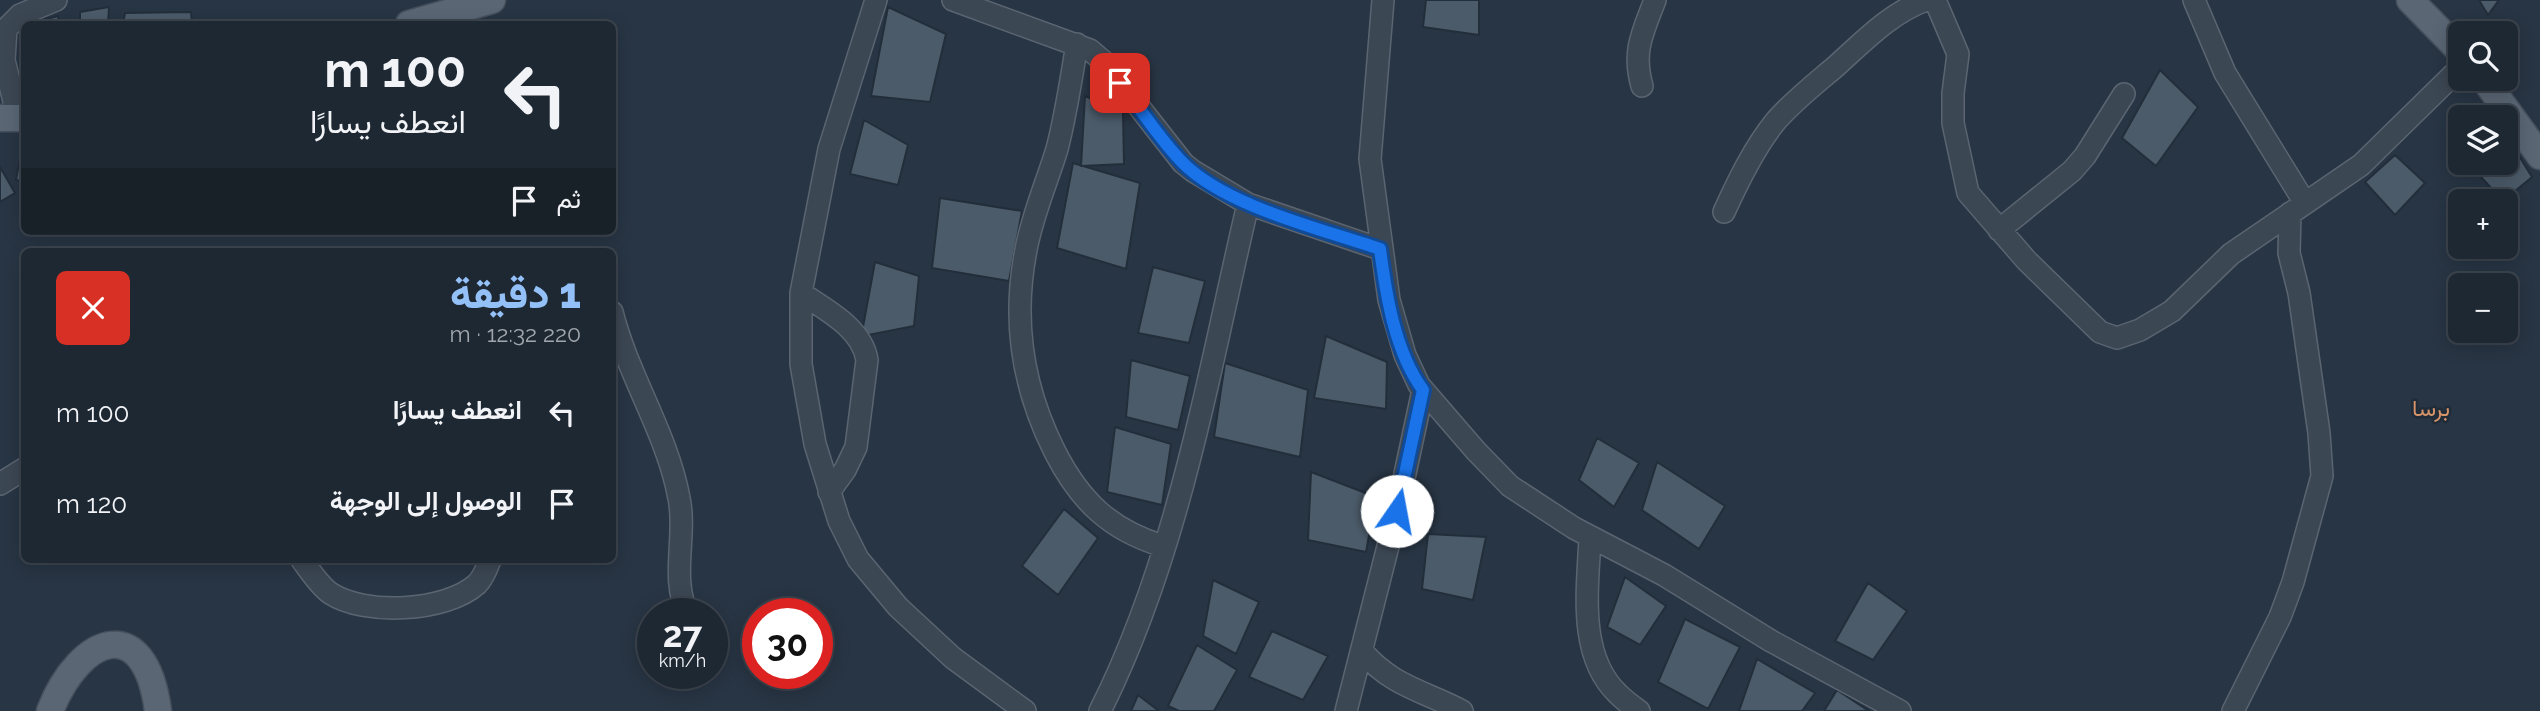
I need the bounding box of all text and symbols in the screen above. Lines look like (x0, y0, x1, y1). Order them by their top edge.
map controls (2448, 21, 2518, 343)
button: search (2448, 21, 2518, 91)
text: 100 m (324, 41, 466, 98)
icon: left (490, 49, 581, 140)
pin (1090, 53, 1150, 113)
icon: arrive (1101, 64, 1139, 102)
text: انعطف يسارًا (310, 103, 466, 140)
button: layers (2448, 105, 2518, 175)
icon: arrive (505, 182, 543, 220)
text: ثم (557, 184, 581, 214)
button: + (2448, 189, 2518, 259)
text: 1 دقيقة (450, 269, 581, 318)
button: close (56, 271, 130, 345)
button: − (2448, 273, 2518, 343)
text: 220 m · 12:32 (449, 320, 581, 347)
icon: left (543, 394, 581, 432)
district label: برسا (2412, 394, 2450, 423)
text: انعطف يسارًا (393, 395, 522, 425)
text: 100 m (56, 398, 130, 428)
position arrow (1360, 474, 1434, 548)
icon: arrive (543, 485, 581, 523)
text: الوصول إلى الوجهة (330, 486, 522, 516)
text: 120 m (56, 489, 127, 519)
speed limit sign: 30 (742, 598, 833, 689)
text: 27 (663, 614, 702, 655)
text: km/h (659, 650, 706, 671)

